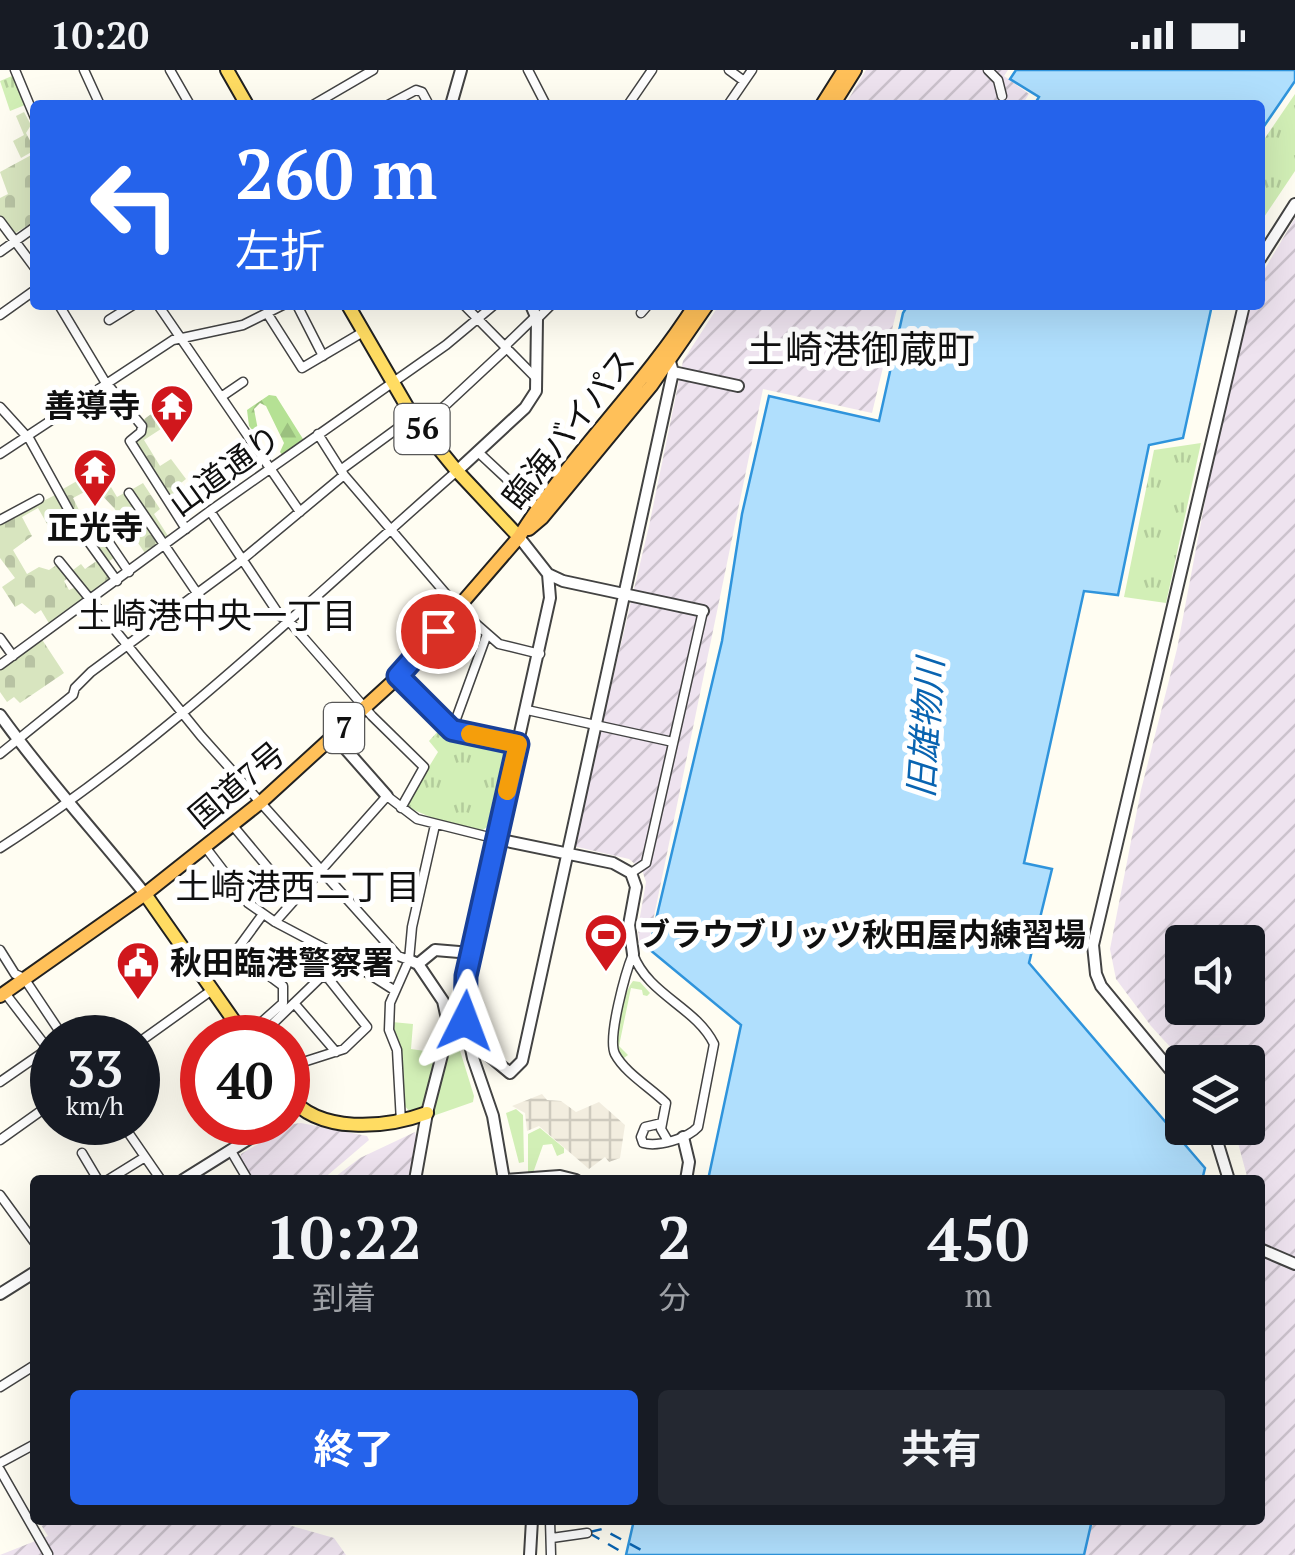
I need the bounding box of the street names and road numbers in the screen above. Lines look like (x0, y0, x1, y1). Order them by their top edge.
street label: 臨海バイパス (493, 340, 644, 517)
road number: 56 (394, 404, 450, 454)
street label: 山道通り (160, 416, 289, 525)
road number: 7 (324, 703, 364, 753)
street label: 国道7号 (180, 732, 293, 837)

